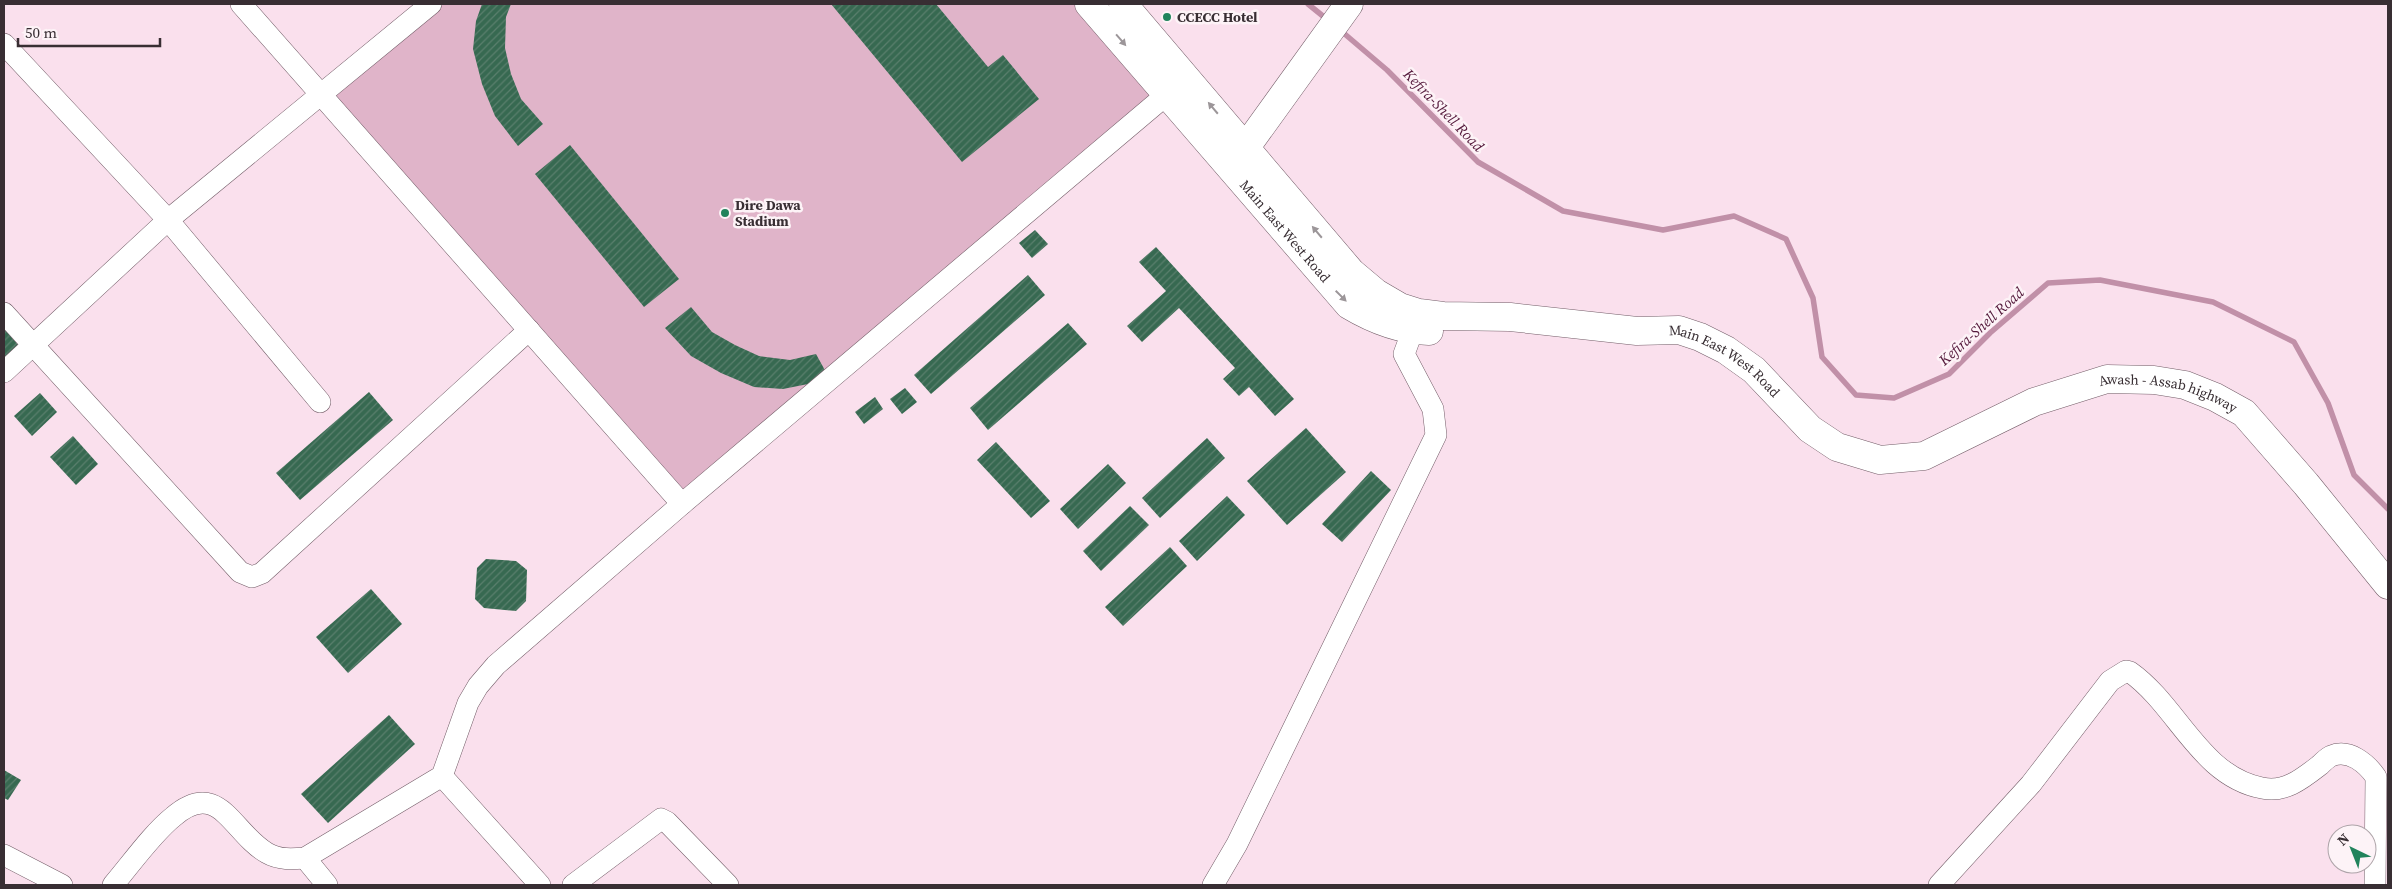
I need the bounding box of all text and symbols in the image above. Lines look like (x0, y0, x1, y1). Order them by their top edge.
place label: CCECC Hotel (1177, 7, 1258, 27)
marker: CCECC Hotel (1161, 11, 1173, 23)
scale bar (18, 15, 160, 47)
text: 50 m (25, 22, 57, 43)
one-way arrow (1115, 34, 1127, 46)
water label: Kefira-Shell Road (1398, 63, 1489, 156)
one-way arrow (1207, 102, 1219, 114)
street label: Main East West Road (1235, 175, 1335, 287)
place label: Dire Dawa Stadium (735, 195, 801, 231)
marker: Dire Dawa Stadium (719, 207, 731, 219)
one-way arrow (1312, 226, 1323, 239)
water label: Kefira-Shell Road (1933, 282, 2028, 371)
one-way arrow (1335, 290, 1347, 302)
street label: Main East West Road (1669, 320, 1785, 402)
street label: Awash - Assab highway (2096, 369, 2242, 418)
north arrow (2327, 824, 2377, 874)
text: N (2333, 829, 2354, 850)

